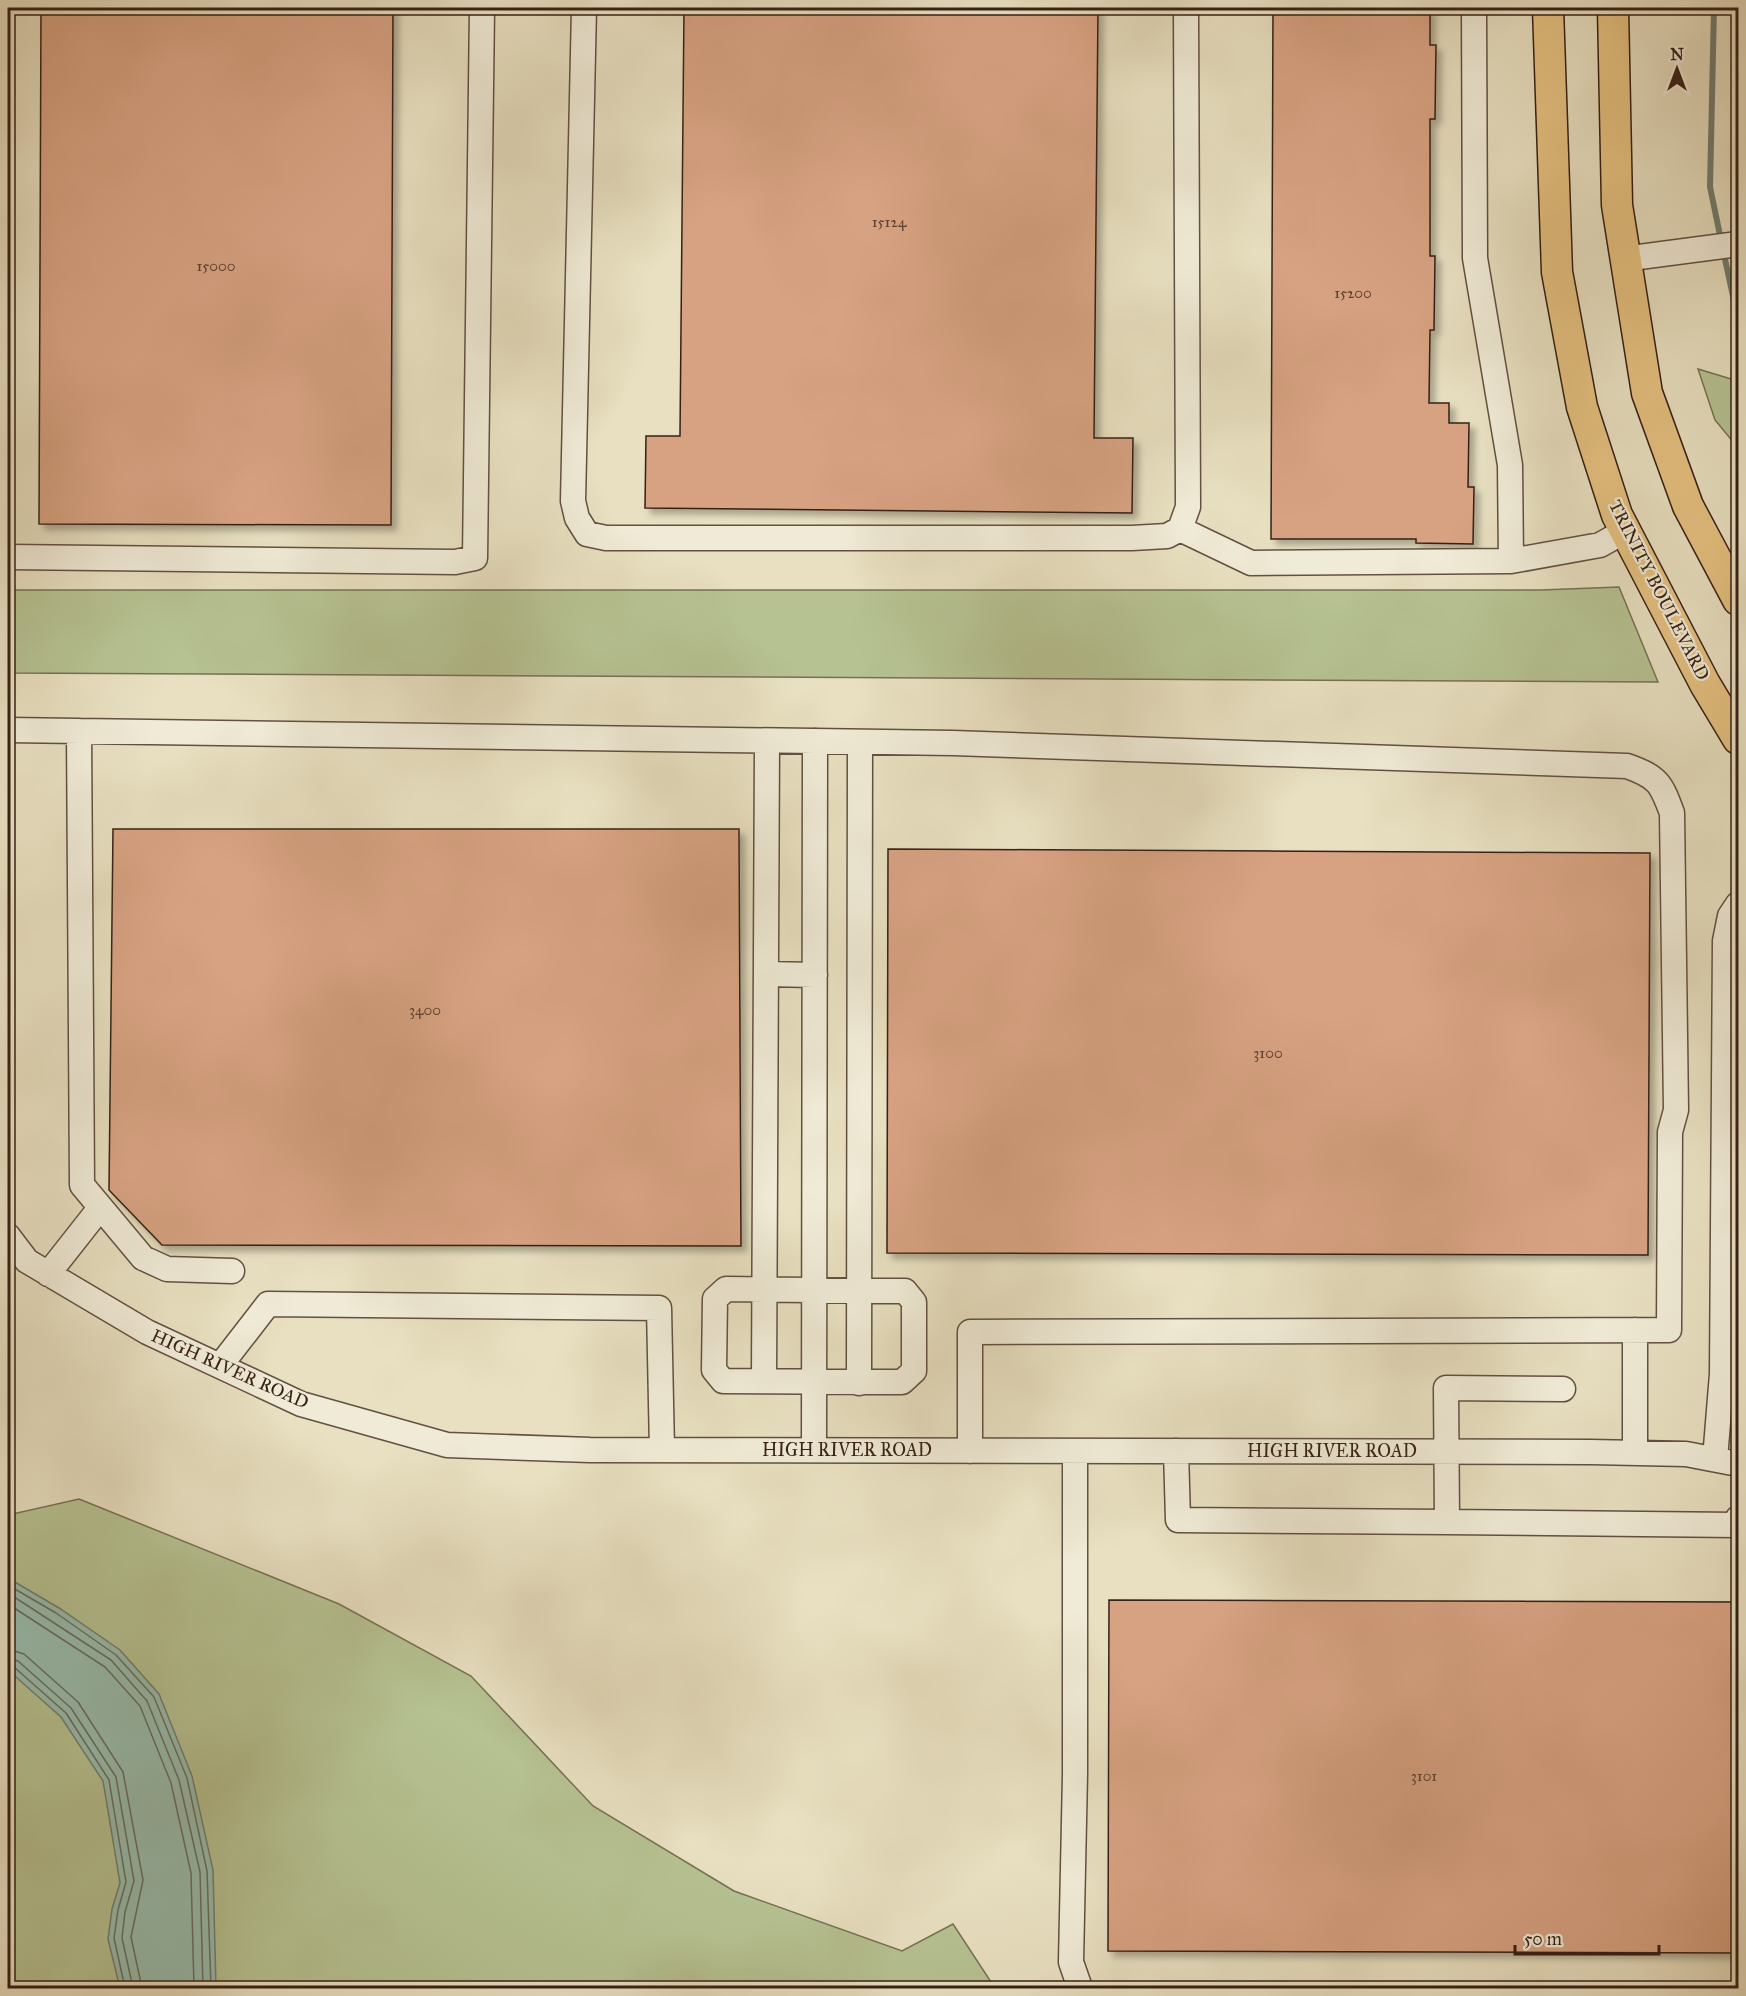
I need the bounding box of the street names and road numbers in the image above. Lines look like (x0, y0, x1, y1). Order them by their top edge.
street label: TRINITY BOULEVARD (1604, 496, 1714, 684)
street label: HIGH RIVER ROAD (148, 1324, 312, 1414)
street label: HIGH RIVER ROAD (762, 1439, 932, 1461)
street label: HIGH RIVER ROAD (1247, 1440, 1417, 1462)

